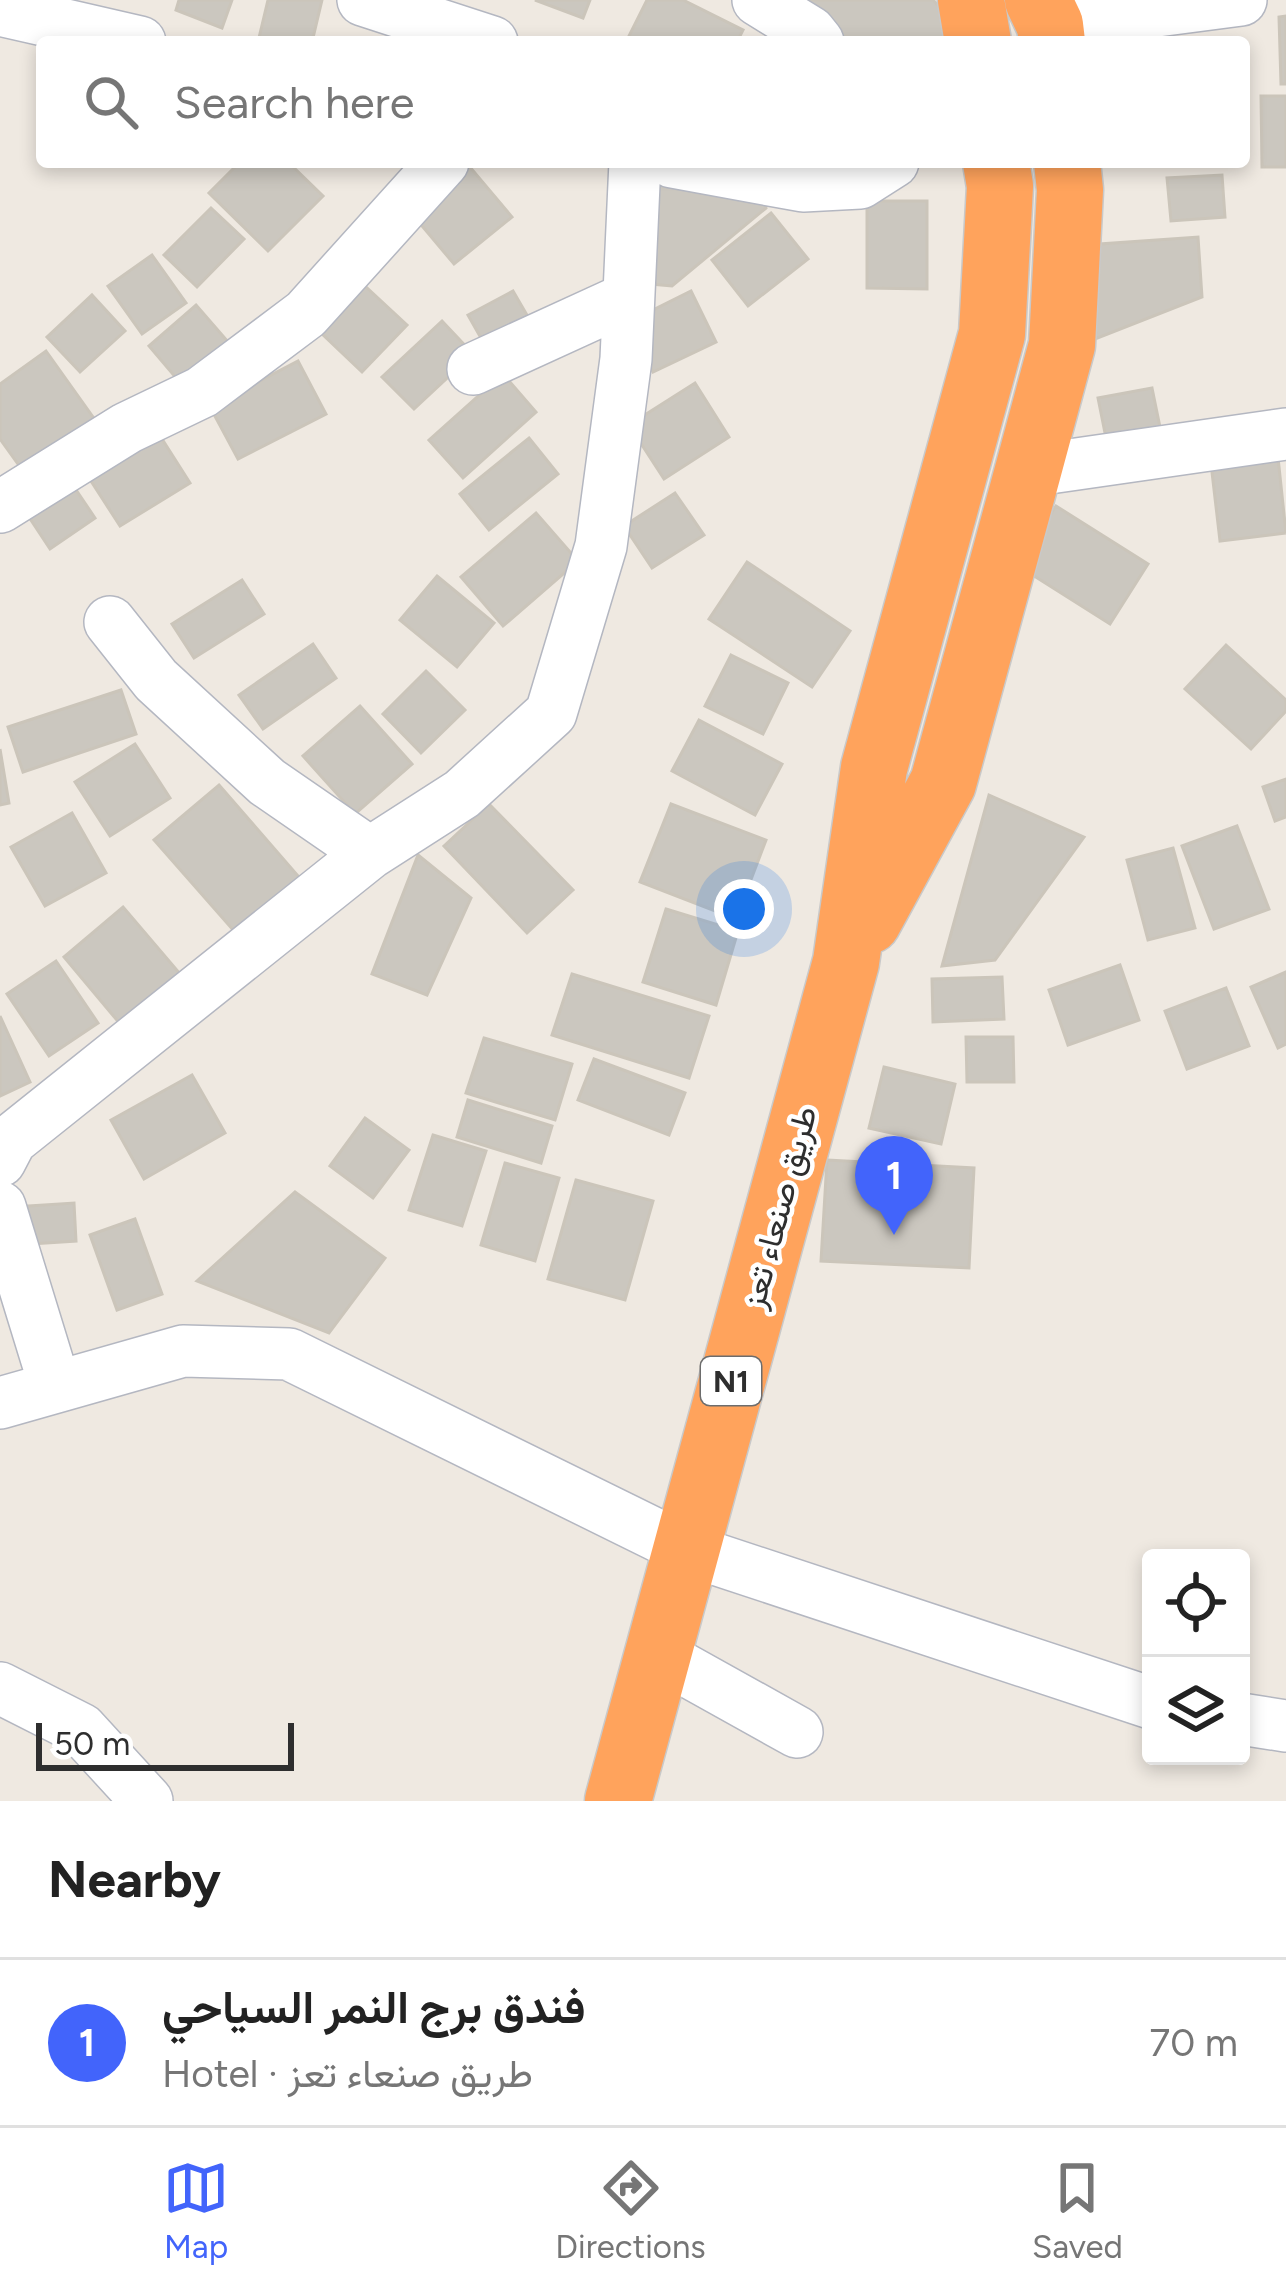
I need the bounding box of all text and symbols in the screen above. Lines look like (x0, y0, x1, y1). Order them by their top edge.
search box (36, 36, 1250, 168)
icon: search (78, 69, 144, 135)
text: Search here (174, 75, 414, 129)
your location (714, 879, 774, 939)
street label: طريق صنعاء تعز (733, 1102, 826, 1314)
pin: 1 (855, 1136, 933, 1235)
road number: N1 (701, 1357, 761, 1405)
map controls (1142, 1549, 1250, 1765)
button: locate (1142, 1549, 1250, 1657)
button: layers (1142, 1657, 1250, 1765)
scale bar (36, 1717, 294, 1770)
text: 50 m (54, 1724, 130, 1763)
text: Nearby (48, 1849, 221, 1910)
text: فندق برج النمر السياحي (162, 1980, 585, 2034)
text: 1 (79, 2019, 95, 2066)
text: 70 m (1149, 2019, 1238, 2066)
text: Hotel · طريق صنعاء تعز (162, 2050, 533, 2097)
tab: Map (163, 2155, 229, 2266)
tab: Directions (555, 2155, 706, 2266)
tab: Saved (1032, 2155, 1123, 2266)

